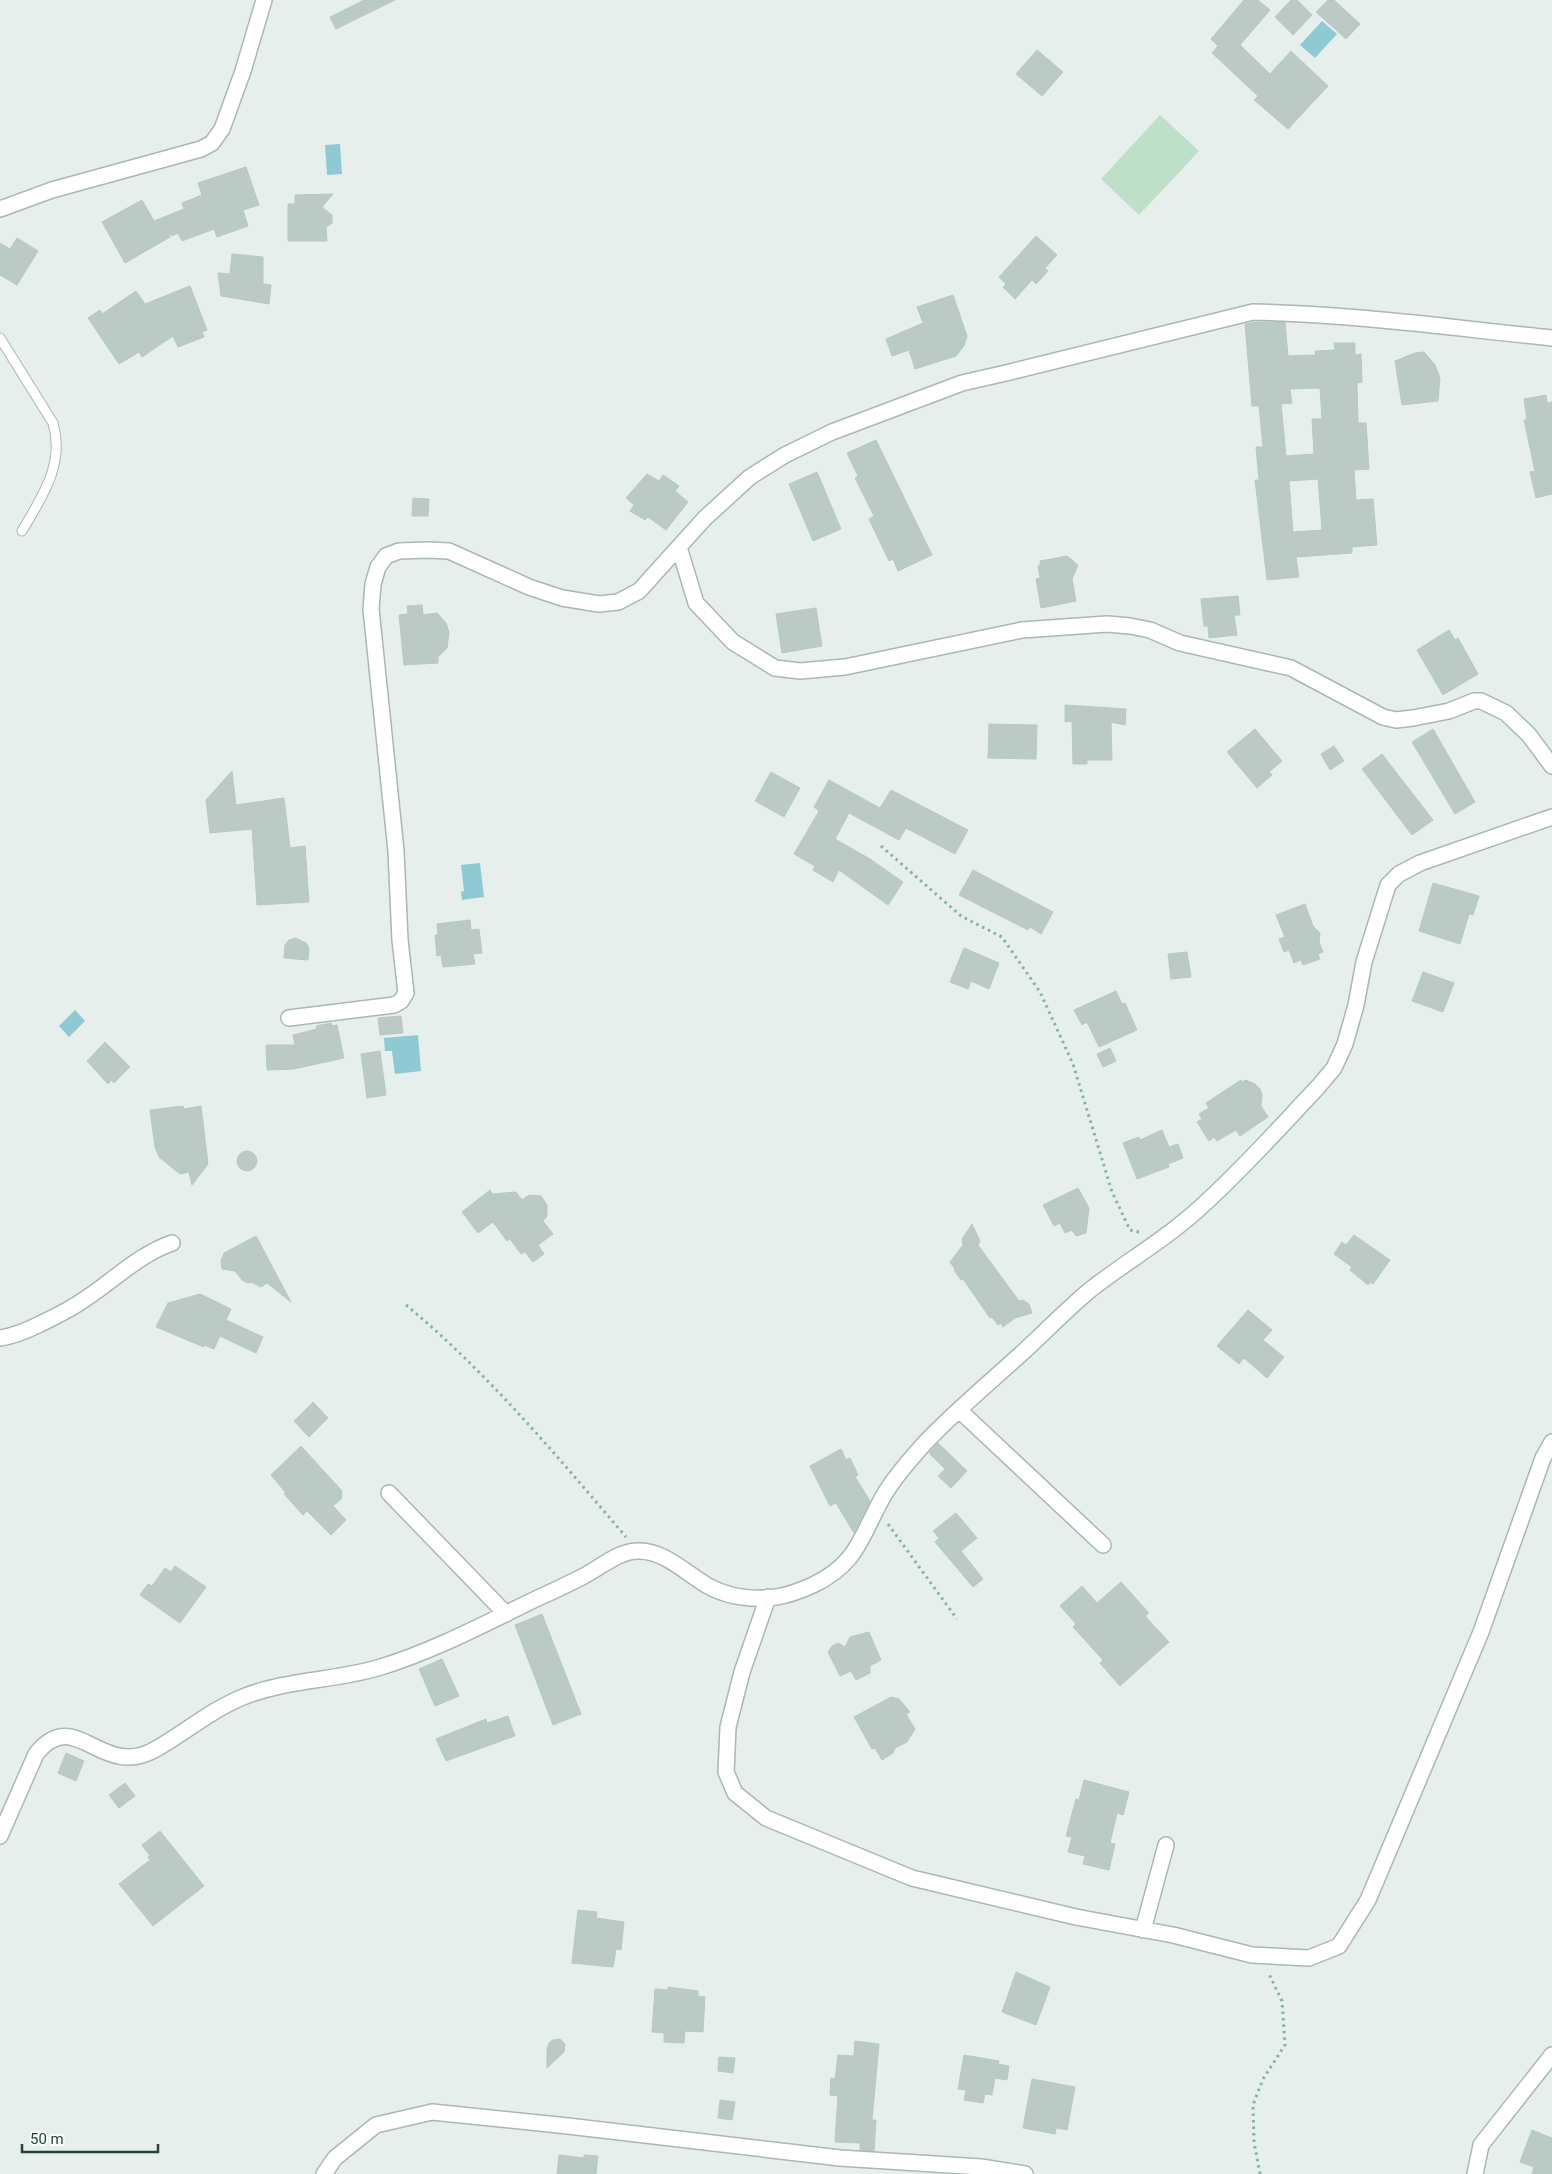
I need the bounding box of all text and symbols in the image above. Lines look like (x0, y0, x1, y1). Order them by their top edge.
scale bar (22, 2122, 159, 2154)
text: 50 m (30, 2130, 64, 2148)

